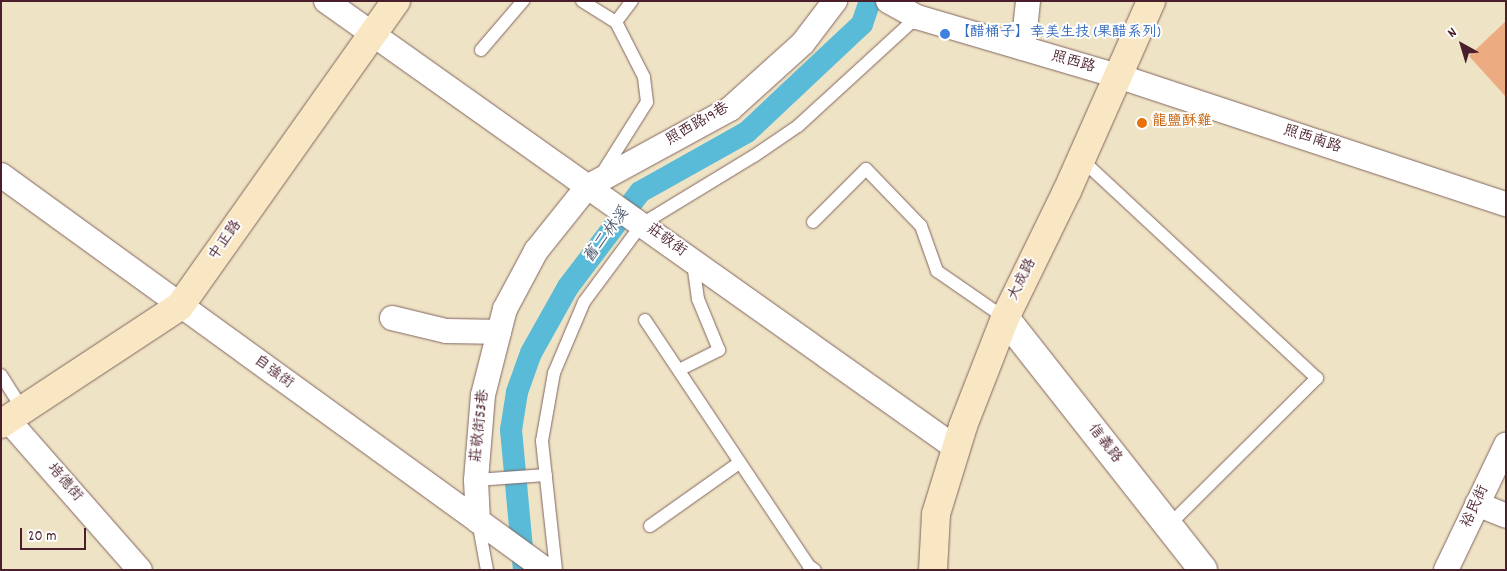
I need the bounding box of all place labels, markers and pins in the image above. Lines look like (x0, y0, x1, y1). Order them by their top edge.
place label: 【醋桶子】幸美生技 (果醋系列) (955, 25, 1161, 43)
marker: 【醋桶子】幸美生技 (果醋系列) (939, 28, 951, 40)
place label: 龍鹽酥雞 (1152, 114, 1212, 132)
marker: 龍鹽酥雞 (1136, 117, 1148, 129)

